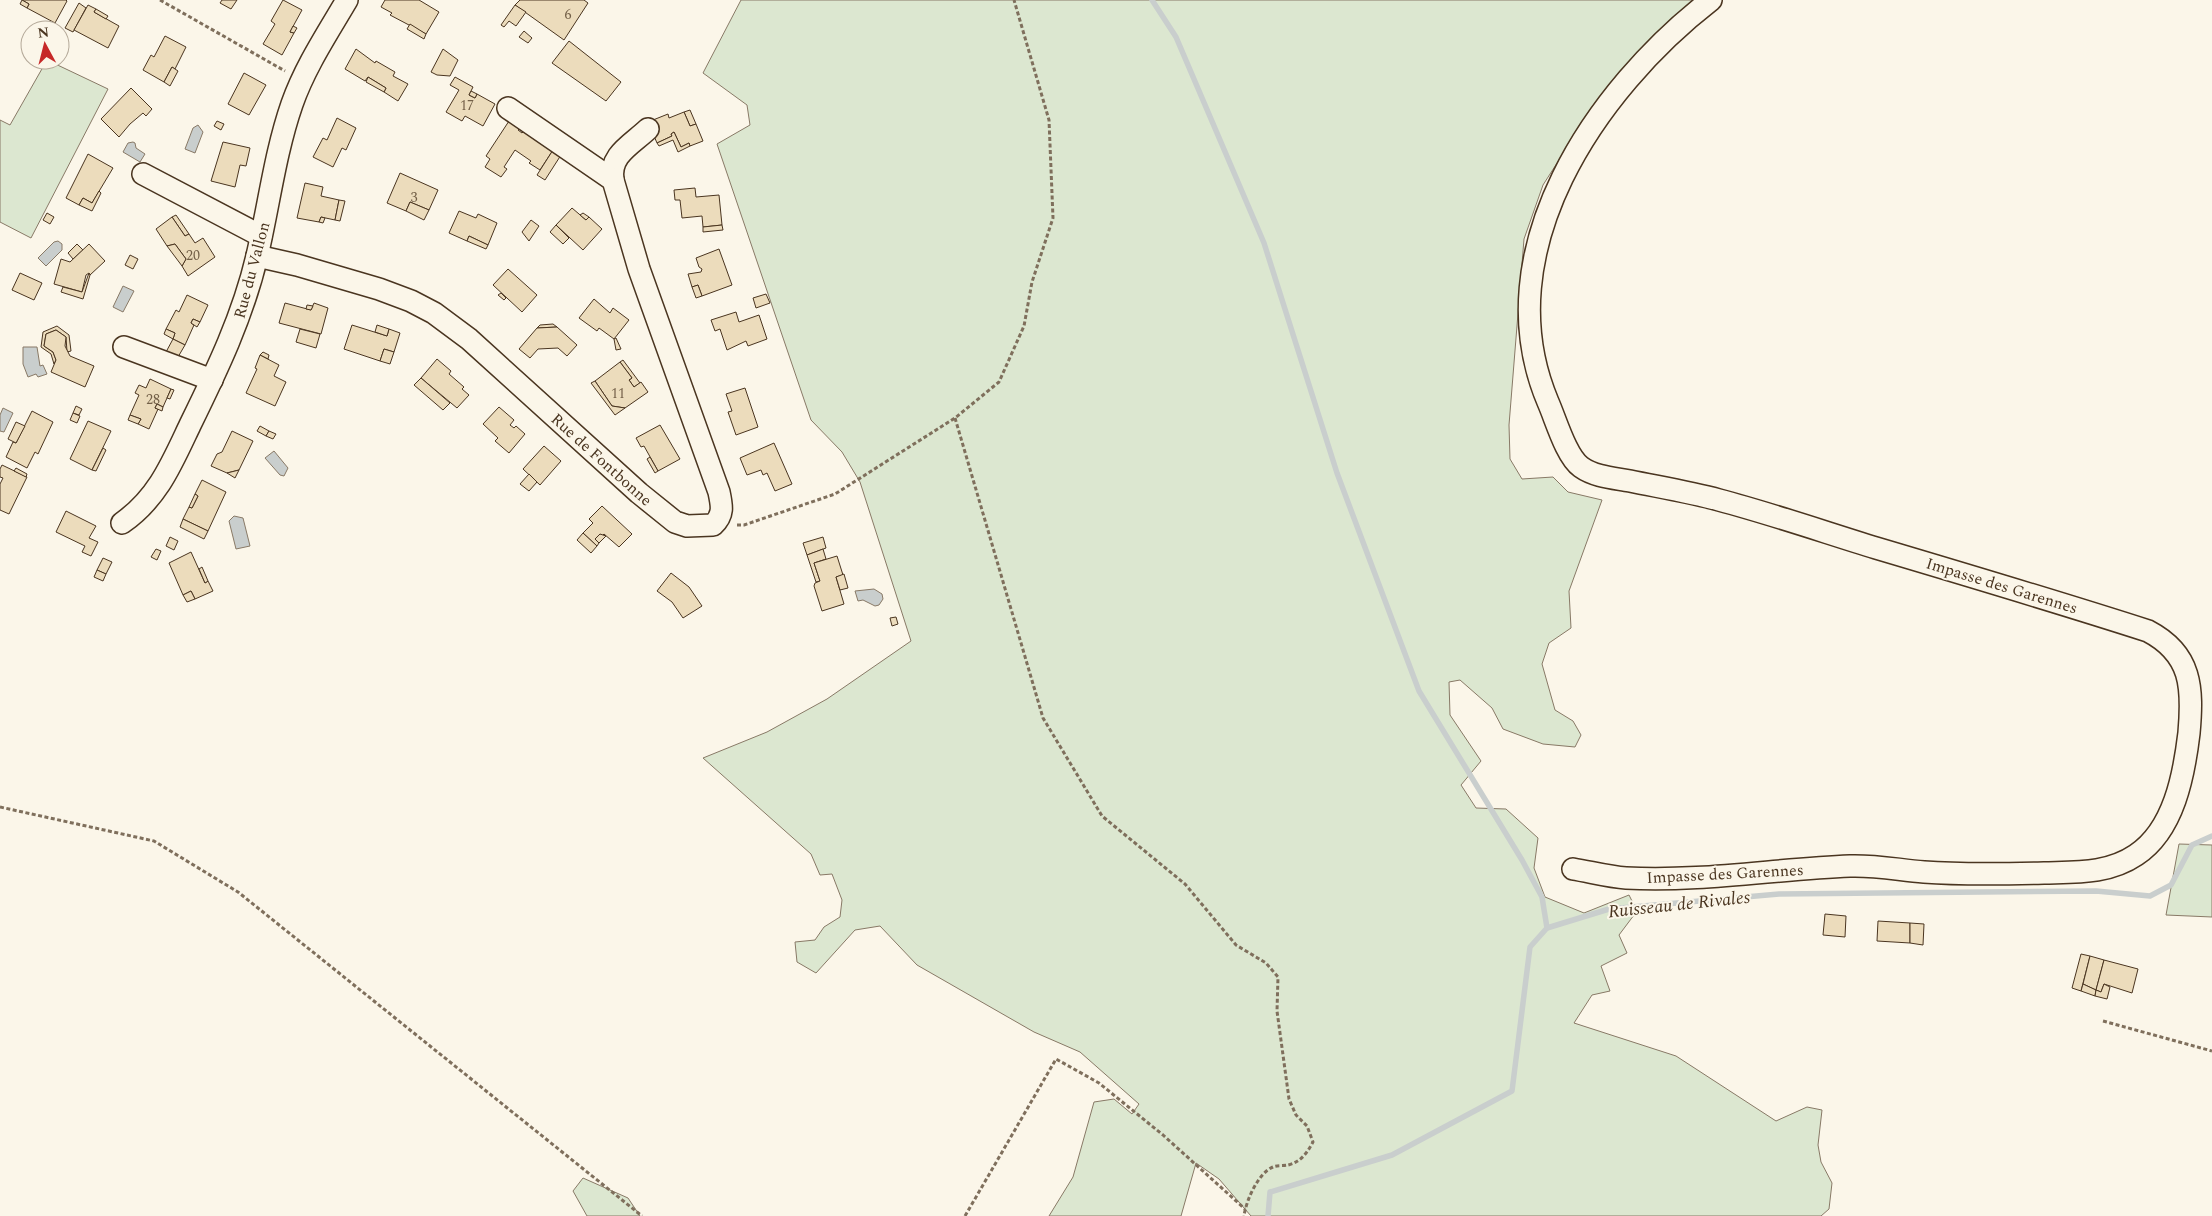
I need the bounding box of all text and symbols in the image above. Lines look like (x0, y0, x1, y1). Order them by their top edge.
house number: 6 (565, 4, 572, 25)
north arrow (20, 20, 70, 70)
text: N (37, 21, 50, 44)
house number: 17 (460, 95, 474, 116)
house number: 3 (411, 187, 418, 208)
street label: Rue du Vallon (228, 219, 276, 321)
house number: 20 (186, 245, 200, 266)
house number: 11 (611, 383, 625, 404)
house number: 28 (146, 389, 160, 410)
street label: Rue de Fontbonne (545, 408, 657, 512)
street label: Impasse des Garennes (1923, 551, 2081, 620)
street label: Impasse des Garennes (1646, 858, 1804, 890)
water label: Ruisseau de Rivales (1607, 884, 1752, 925)

